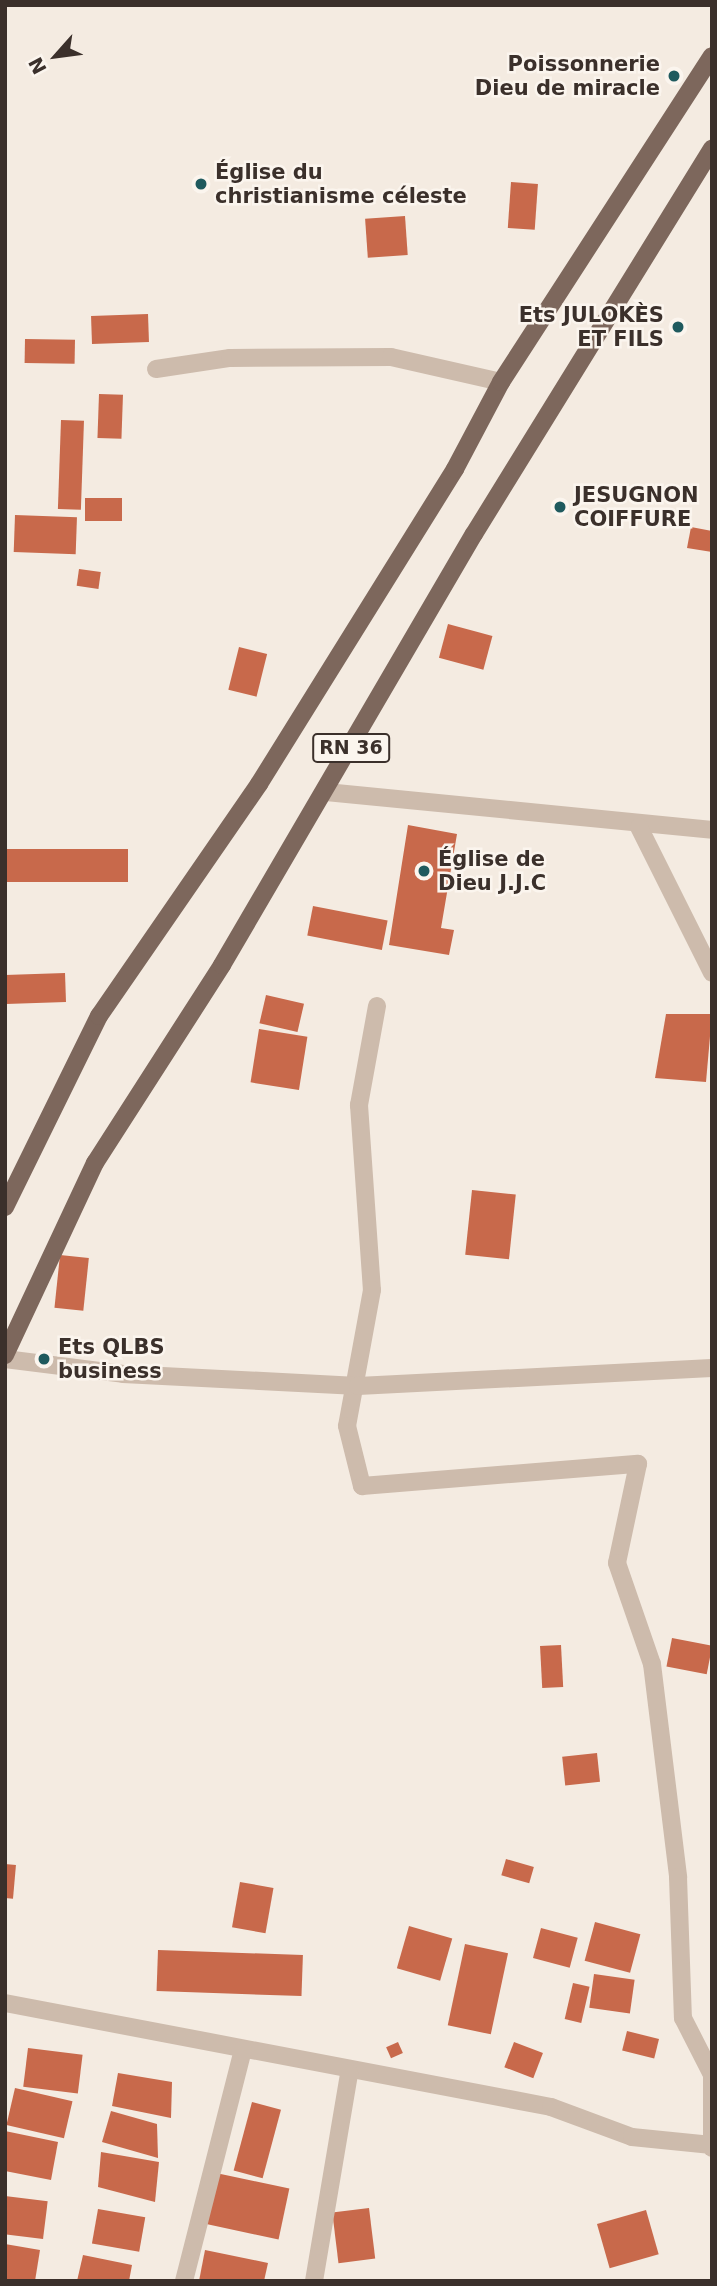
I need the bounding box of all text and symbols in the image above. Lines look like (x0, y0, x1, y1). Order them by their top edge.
north arrow (21, 21, 91, 91)
place label: Poissonnerie Dieu de miracle (475, 51, 660, 101)
text: N (24, 54, 51, 78)
marker: Poissonnerie Dieu de miracle (666, 68, 682, 84)
place label: Église du christianisme céleste (215, 159, 467, 209)
marker: Église du christianisme céleste (193, 176, 209, 192)
place label: Ets JULOKÈS ET FILS (519, 302, 664, 352)
marker: Ets JULOKÈS ET FILS (670, 319, 686, 335)
place label: JESUGNON COIFFURE (574, 482, 699, 532)
marker: JESUGNON COIFFURE (552, 499, 568, 515)
road number: RN 36 (311, 733, 391, 764)
place label: Église de Dieu J.J.C (438, 846, 546, 896)
marker: Église de Dieu J.J.C (416, 863, 432, 879)
place label: Ets QLBS business (58, 1334, 165, 1384)
marker: Ets QLBS business (36, 1351, 52, 1367)

